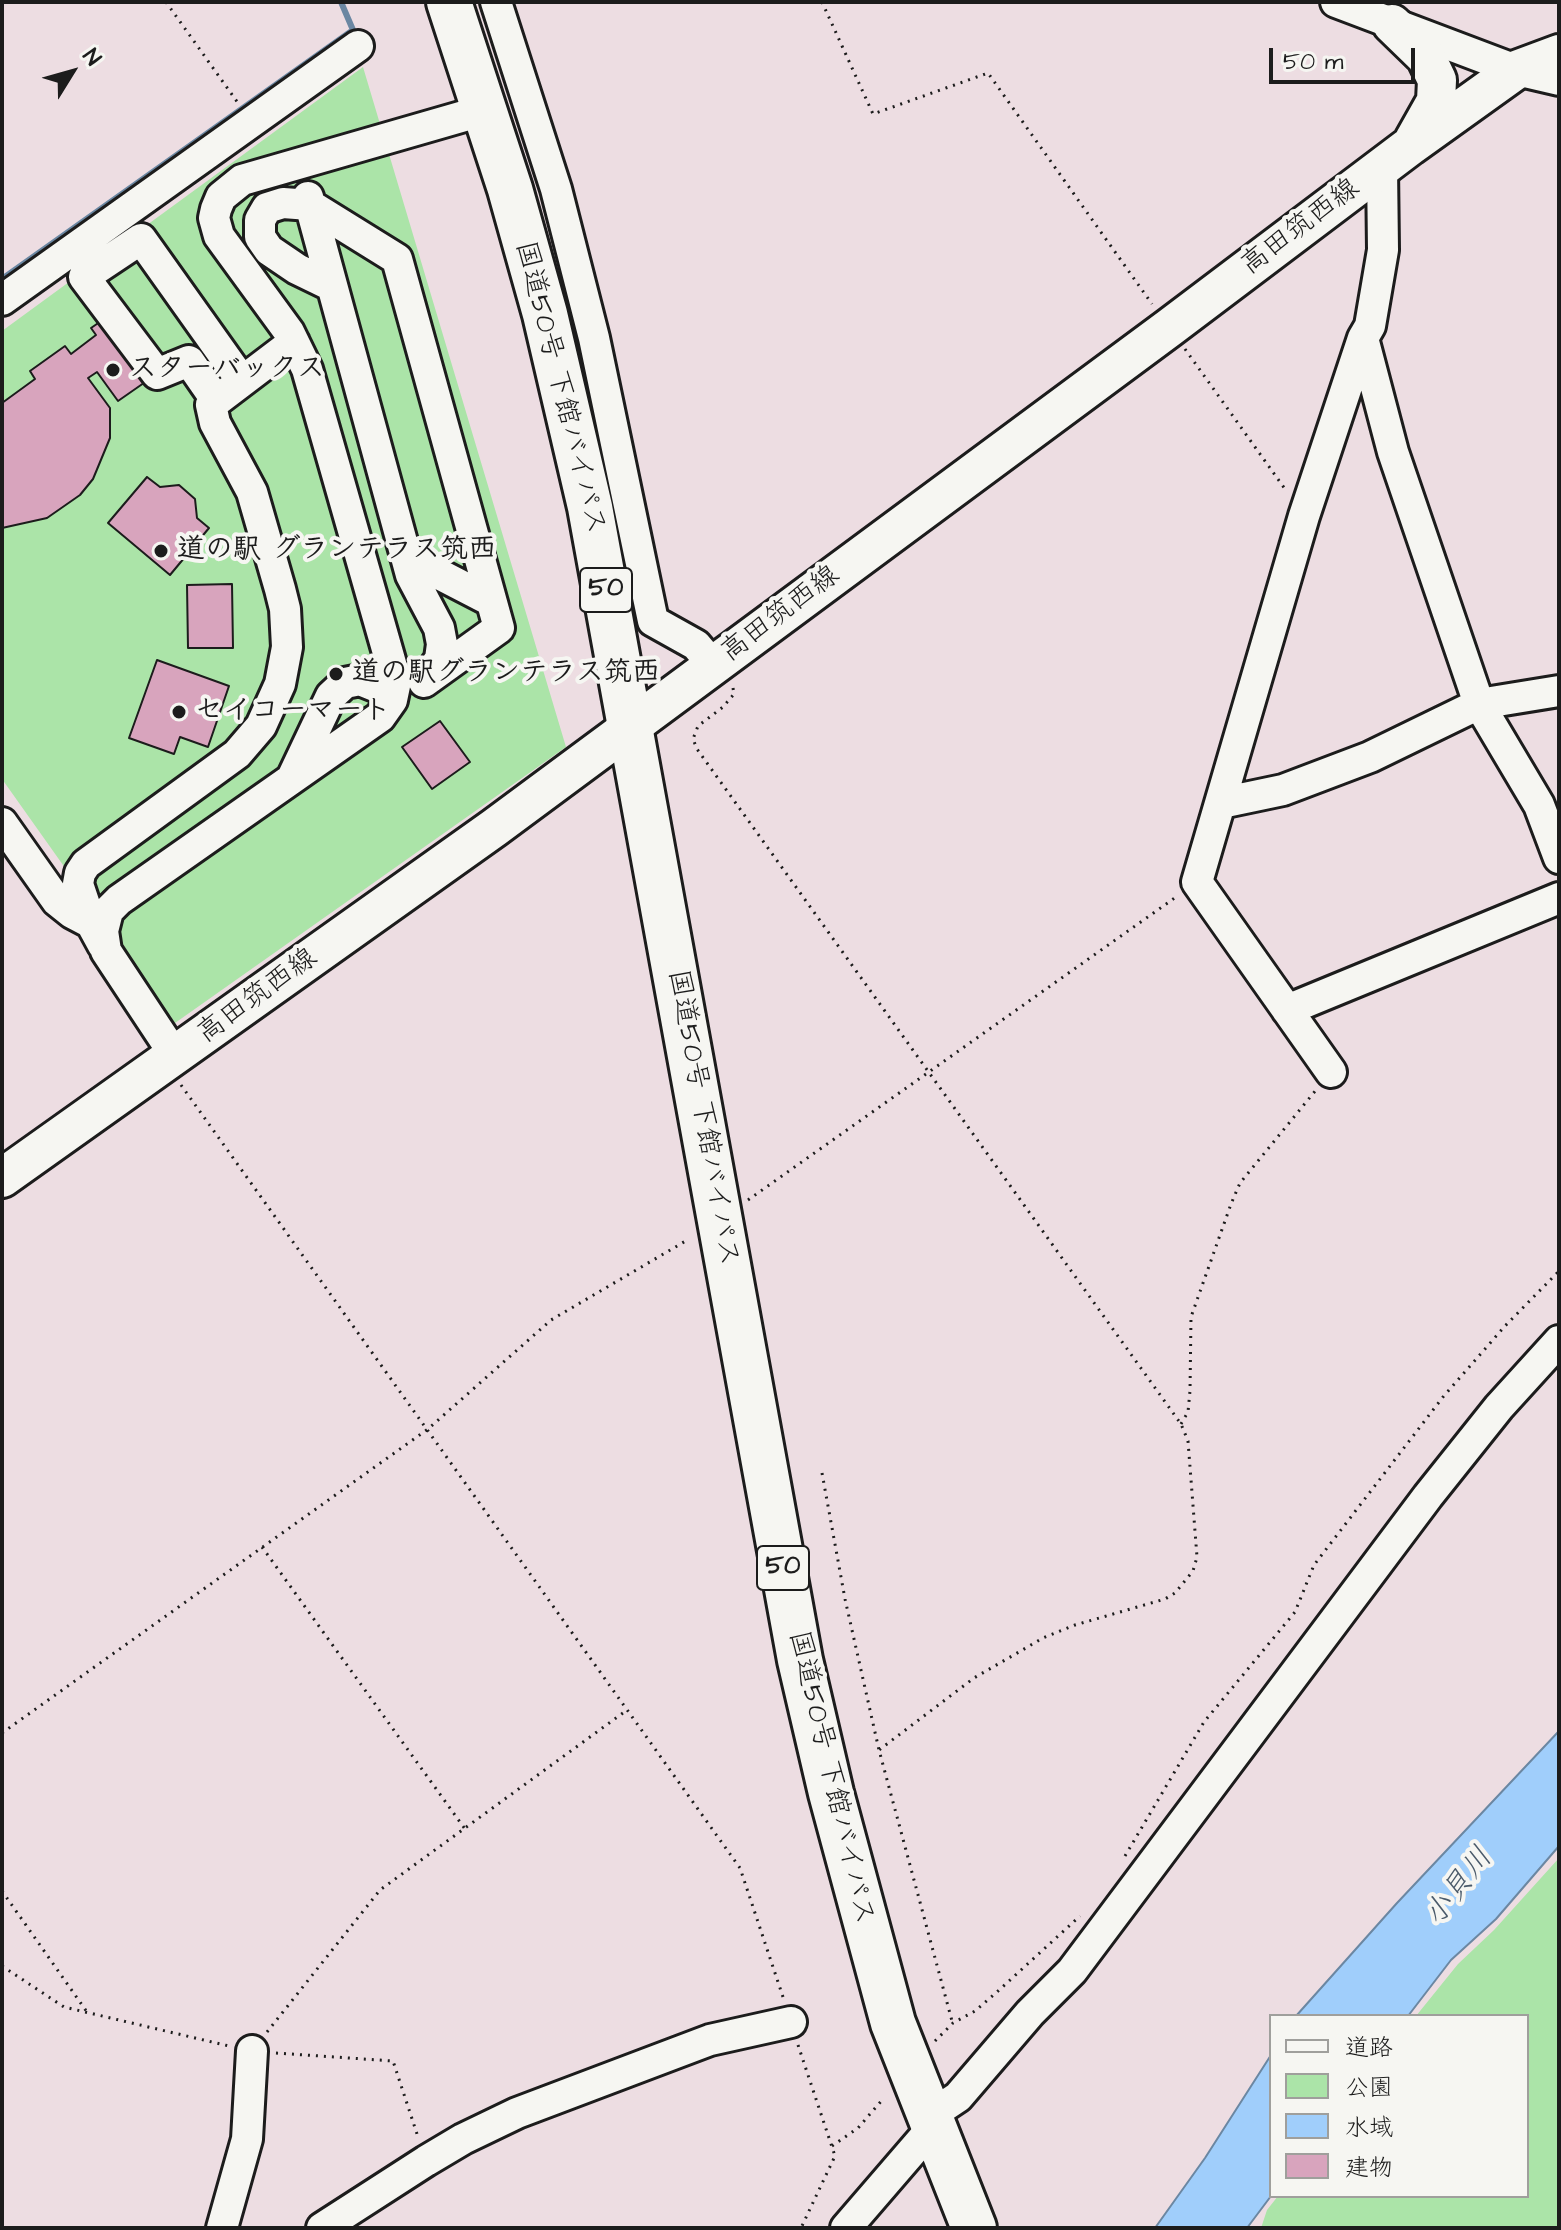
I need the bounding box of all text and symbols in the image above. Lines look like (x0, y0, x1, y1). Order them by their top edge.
north arrow (32, 32, 112, 112)
scale bar (1273, 32, 1419, 82)
text: N (75, 42, 108, 72)
text: 50 m (1283, 45, 1343, 79)
street label: 高田筑西線 (1235, 172, 1367, 284)
street label: 国道50号 下館バイパス (506, 238, 612, 538)
place label: スターバックス (129, 353, 325, 387)
marker: スターバックス (104, 361, 122, 379)
place label: 道の駅 グランテラス筑西 (177, 534, 496, 568)
marker: 道の駅 グランテラス筑西 (152, 542, 170, 560)
street label: 高田筑西線 (715, 559, 847, 671)
road number: 50 (580, 568, 632, 612)
place label: 道の駅グランテラス筑西 (352, 657, 660, 691)
marker: 道の駅グランテラス筑西 (327, 665, 345, 683)
place label: セイコーマート (195, 695, 391, 729)
marker: セイコーマート (170, 703, 188, 721)
street label: 高田筑西線 (191, 942, 325, 1052)
street label: 国道50号 下館バイパス (659, 967, 745, 1269)
road number: 50 (757, 1546, 809, 1590)
street label: 国道50号 下館バイパス (780, 1628, 880, 1928)
water label: 小貝川 (1418, 1841, 1502, 1935)
legend (1269, 2014, 1529, 2198)
text: 道路 (1345, 2031, 1393, 2065)
text: 公園 (1345, 2071, 1393, 2105)
text: 水域 (1345, 2111, 1393, 2145)
text: 建物 (1345, 2151, 1393, 2185)

